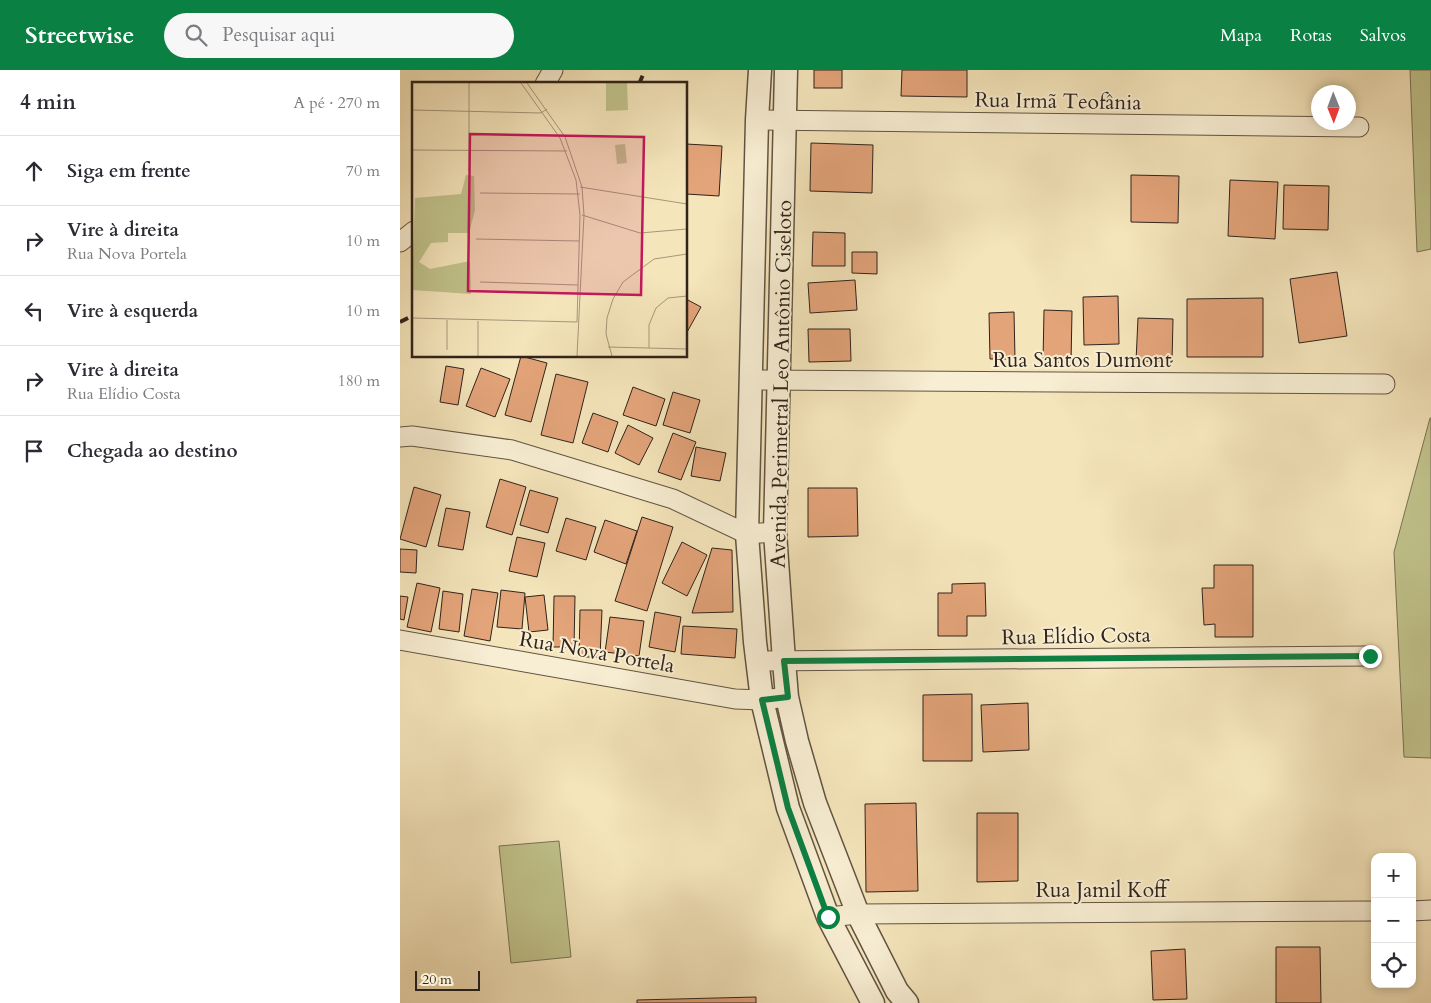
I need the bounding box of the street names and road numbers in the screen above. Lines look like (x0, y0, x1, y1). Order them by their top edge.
street label: Rua Irmã Teofânia (974, 86, 1142, 117)
street label: Avenida Perimetral Leo Antônio Ciseloto (764, 200, 799, 568)
street label: Rua Santos Dumont (992, 346, 1172, 375)
street label: Rua Elídio Costa (1001, 621, 1151, 652)
street label: Rua Nova Portela (517, 625, 677, 680)
street label: Rua Jamil Koff (1035, 876, 1170, 905)

